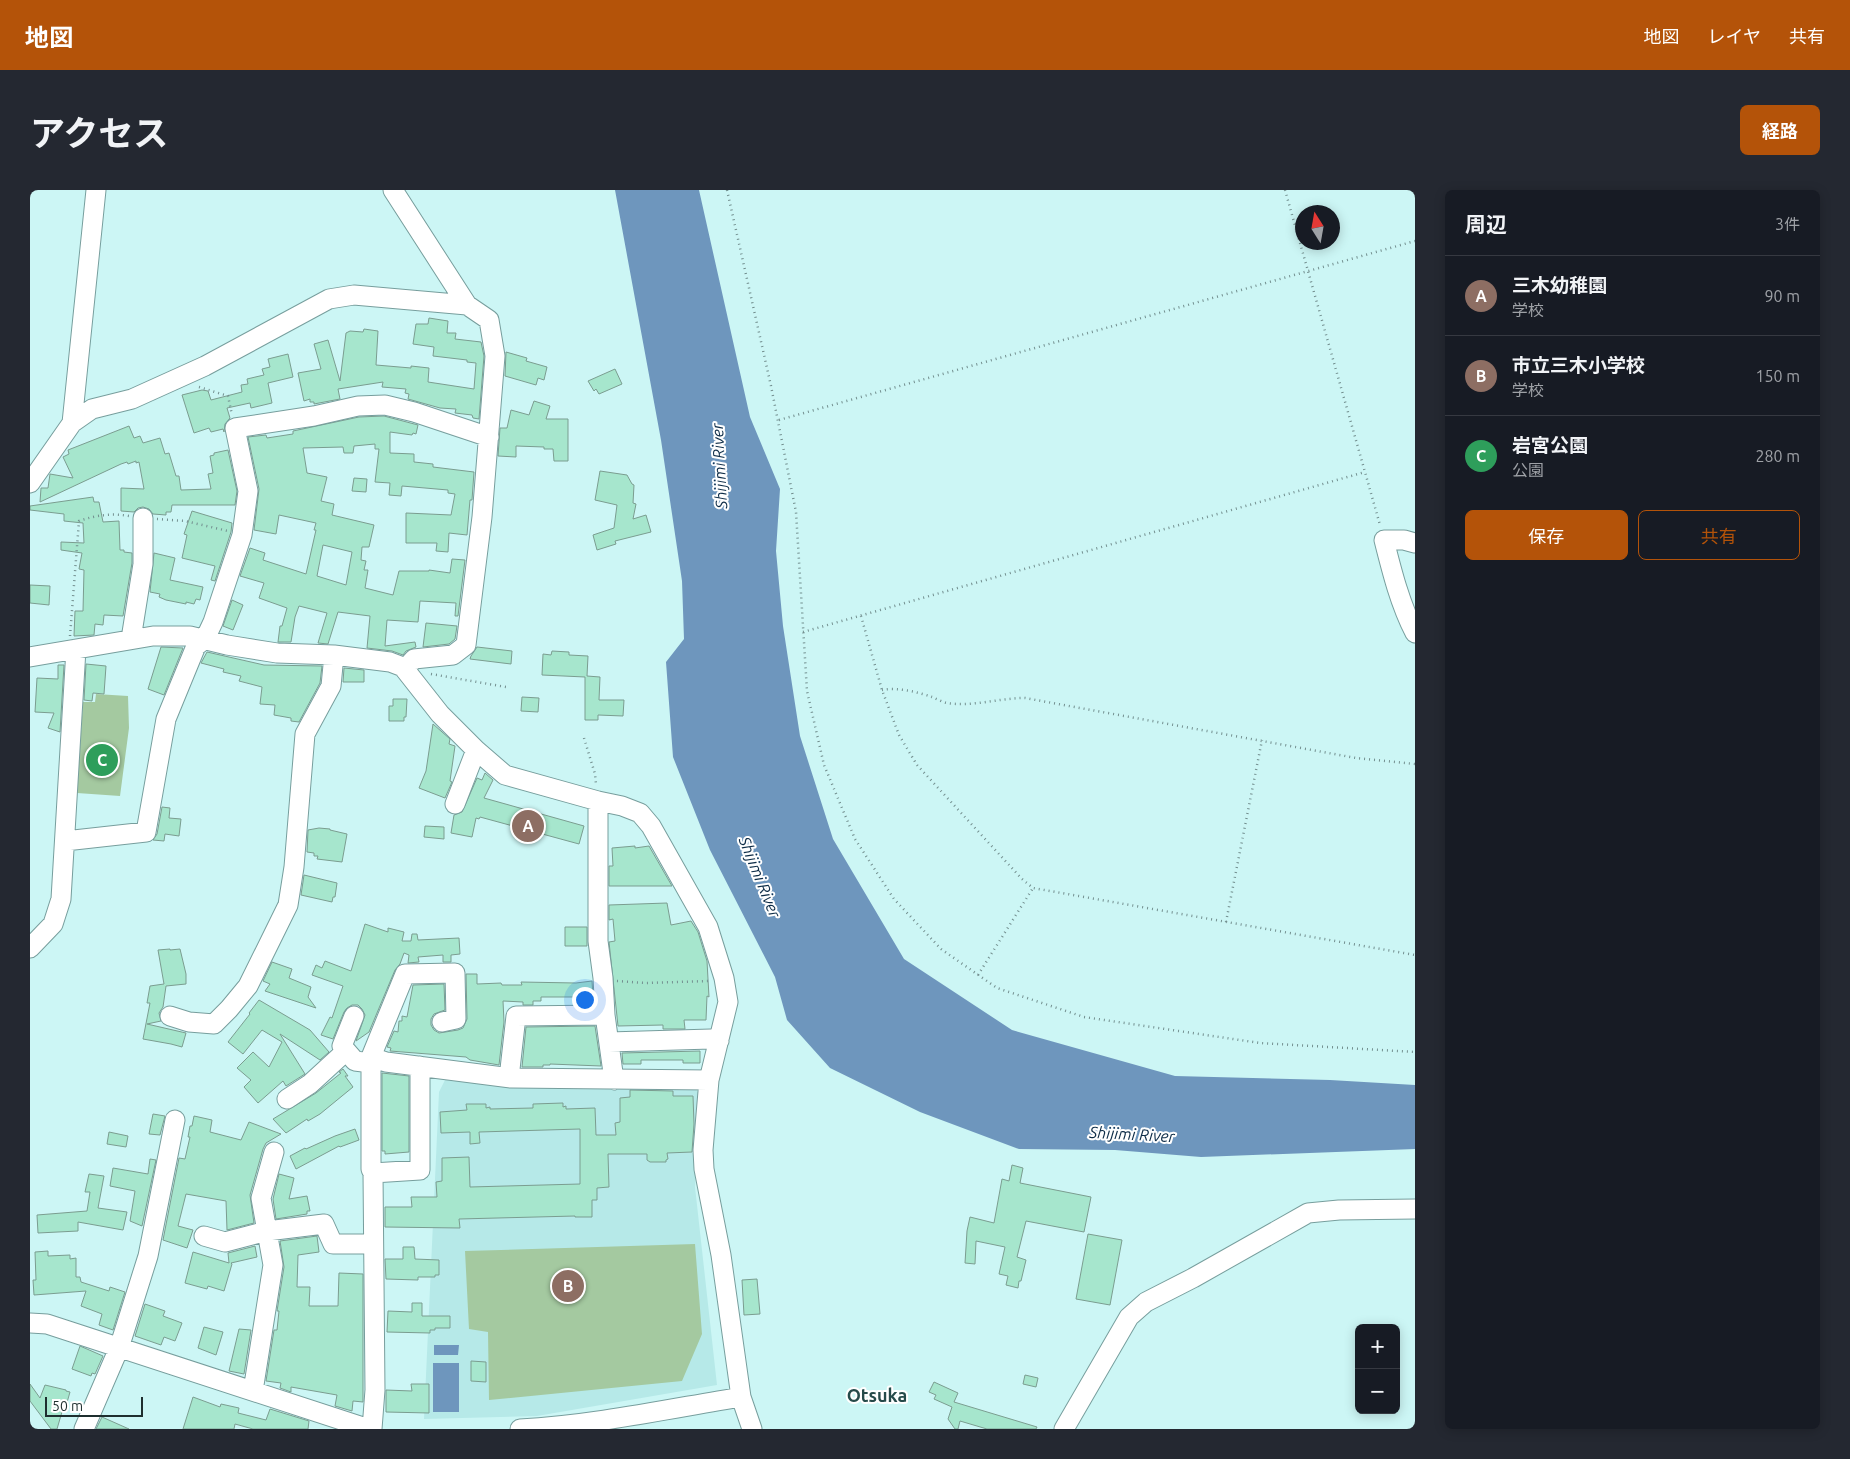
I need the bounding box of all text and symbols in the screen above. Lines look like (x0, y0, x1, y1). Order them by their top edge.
text: 地図 (25, 24, 73, 51)
text: 地図 (1644, 26, 1680, 46)
text: レイヤ (1708, 26, 1761, 46)
text: 共有 (1789, 26, 1825, 46)
button: 経路 (1740, 105, 1820, 155)
text: アクセス (30, 113, 168, 153)
north arrow (1295, 205, 1340, 250)
text: 周辺 (1465, 212, 1507, 236)
text: 3件 (1775, 215, 1800, 233)
text: 三木幼稚園 (1512, 274, 1607, 296)
text: A (1475, 287, 1487, 305)
text: 90 m (1764, 287, 1800, 305)
text: 学校 (1512, 301, 1544, 319)
text: 市立三木小学校 (1512, 354, 1645, 376)
text: B (1476, 367, 1486, 385)
text: 150 m (1755, 367, 1800, 385)
text: 学校 (1512, 381, 1544, 399)
water label: Shijimi River (708, 422, 730, 510)
text: 岩宮公園 (1512, 434, 1588, 456)
text: C (1476, 447, 1486, 465)
text: 280 m (1755, 447, 1800, 465)
text: 公園 (1512, 461, 1544, 479)
button: 保存 (1465, 510, 1628, 560)
button: 共有 (1638, 510, 1800, 560)
pin: C (86, 741, 118, 779)
pin: A (512, 807, 544, 845)
water label: Shijimi River (735, 833, 785, 921)
your location (572, 987, 598, 1013)
water label: Shijimi River (1088, 1123, 1176, 1145)
pin: B (552, 1267, 584, 1305)
map controls (1355, 1324, 1400, 1414)
button: + (1355, 1324, 1400, 1369)
button: − (1355, 1369, 1400, 1414)
district label: Otsuka (847, 1385, 907, 1405)
scale bar (45, 1394, 142, 1417)
text: 50 m (52, 1398, 83, 1414)

